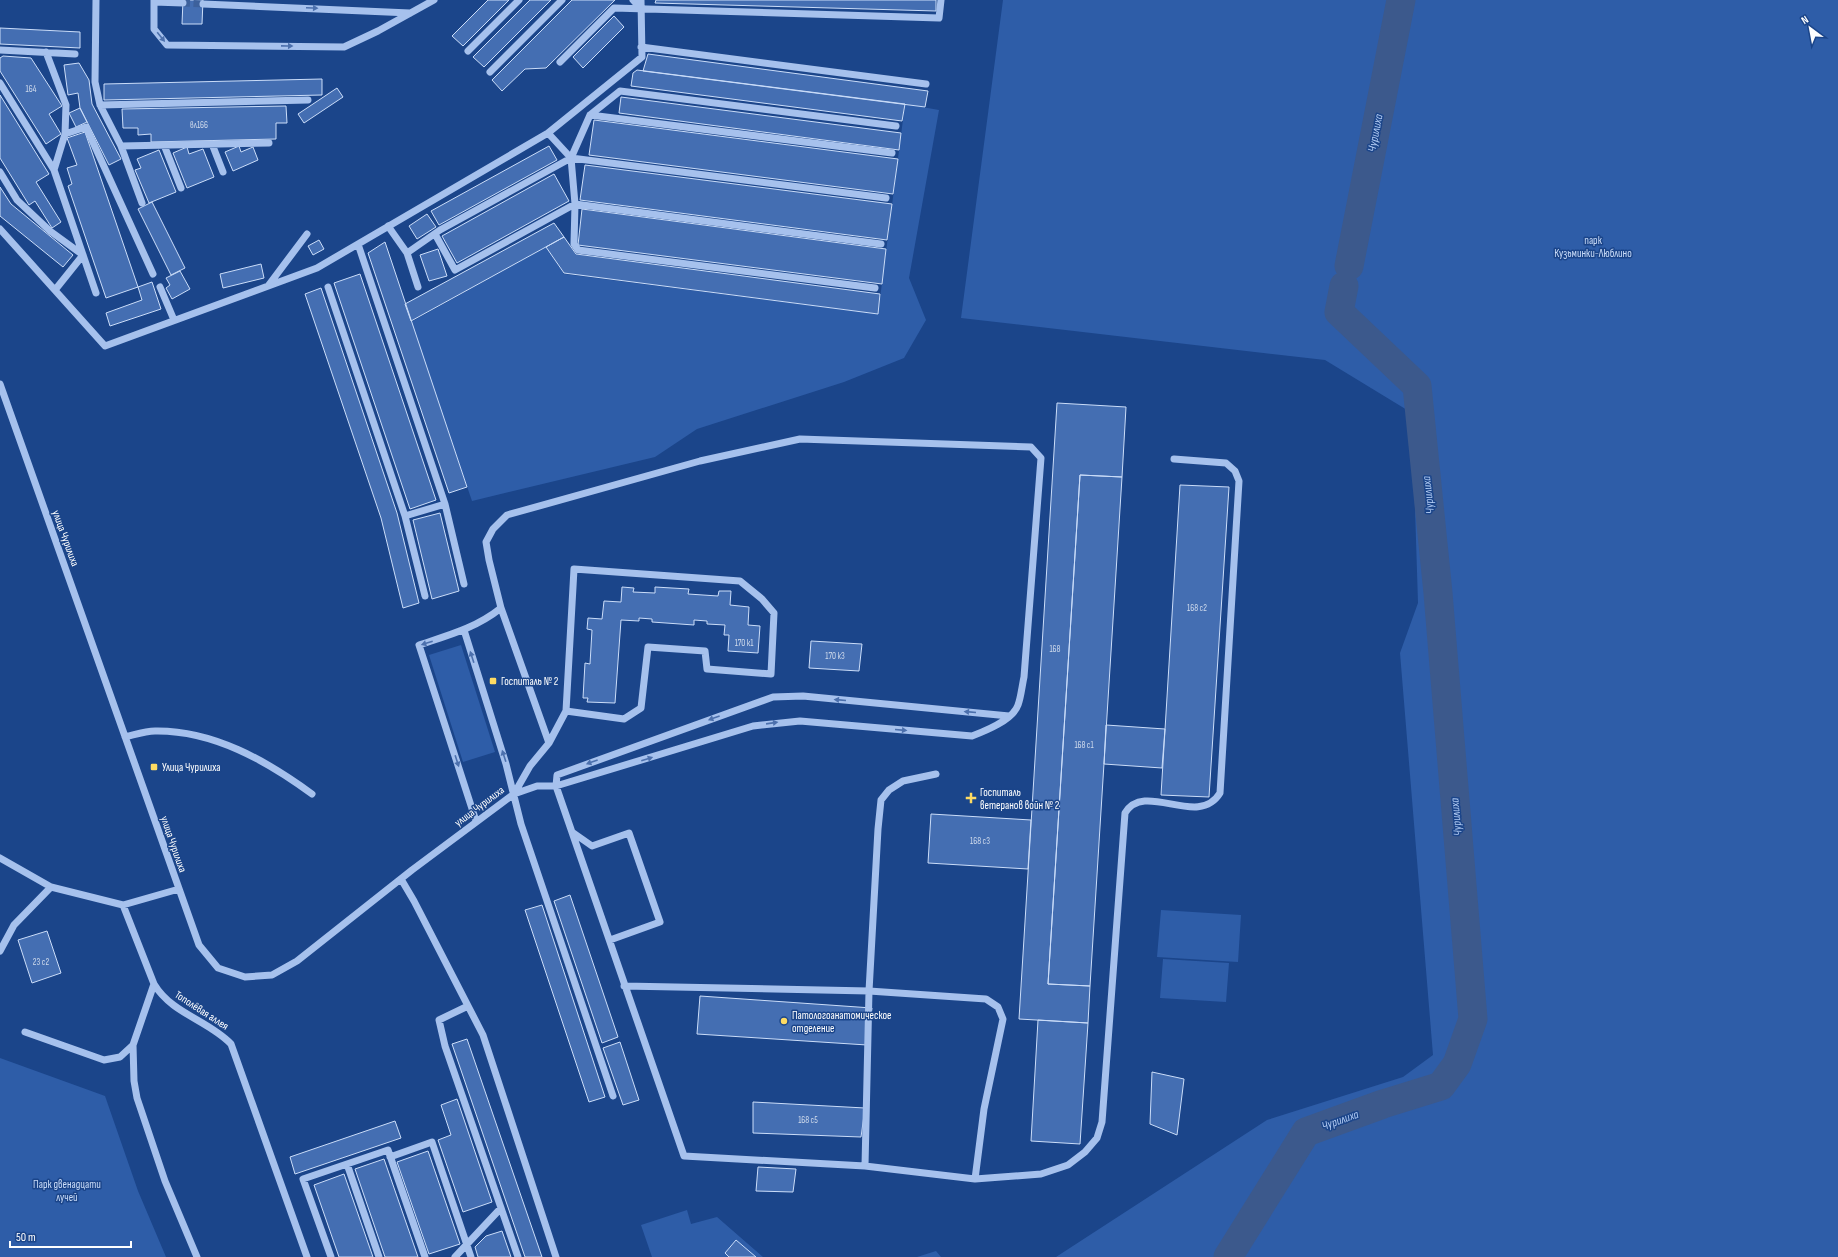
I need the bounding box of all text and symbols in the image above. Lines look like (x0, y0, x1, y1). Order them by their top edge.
one-way arrow (306, 5, 318, 12)
north arrow (1790, 8, 1830, 48)
text: N (1799, 13, 1811, 27)
one-way arrow (156, 31, 165, 42)
one-way arrow (281, 43, 293, 50)
house number: 164 (25, 84, 37, 95)
water label: Чурилиха (1364, 113, 1387, 153)
house number: вл166 (190, 120, 208, 131)
park label: парк Кузьминки-Люблино (1554, 234, 1632, 260)
water label: Чурилиха (1419, 475, 1438, 515)
street label: улица Чурилиха (49, 508, 82, 568)
house number: 168 с2 (1187, 603, 1207, 614)
house number: 170 к1 (735, 638, 754, 649)
one-way arrow (420, 640, 432, 646)
house number: 168 (1049, 644, 1061, 655)
one-way arrow (469, 651, 475, 663)
house number: 170 к3 (825, 651, 845, 662)
place label: Госпиталь № 2 (501, 675, 559, 688)
marker: Госпиталь № 2 (488, 676, 498, 686)
one-way arrow (834, 696, 846, 703)
one-way arrow (964, 709, 976, 715)
one-way arrow (708, 716, 720, 722)
one-way arrow (766, 720, 778, 726)
one-way arrow (895, 726, 907, 733)
house number: 168 с1 (1074, 740, 1094, 751)
one-way arrow (501, 750, 507, 762)
one-way arrow (454, 755, 460, 767)
one-way arrow (641, 755, 653, 761)
one-way arrow (586, 760, 598, 766)
place label: Улица Чурилиха (162, 761, 220, 774)
marker: Улица Чурилиха (149, 762, 159, 772)
street label: улица Чурилиха (452, 784, 507, 829)
place label: Госпиталь ветеранов войн № 2 (980, 786, 1060, 812)
marker: Госпиталь ветеранов войн № 2 (965, 792, 977, 804)
water label: Чурилиха (1447, 797, 1466, 837)
street label: улица Чурилиха (158, 814, 189, 874)
house number: 168 с3 (970, 836, 990, 847)
house number: 23 с2 (33, 957, 49, 968)
street label: Тополёвая аллея (172, 988, 231, 1033)
place label: Патологоанатомическое отделение (792, 1009, 891, 1035)
marker: Патологоанатомическое отделение (779, 1016, 789, 1026)
water label: Чурилиха (1320, 1107, 1361, 1134)
house number: 168 с5 (798, 1115, 818, 1126)
park label: Парк двенадцати лучей (33, 1178, 101, 1204)
scale bar (10, 1223, 131, 1249)
text: 50 m (16, 1230, 36, 1245)

